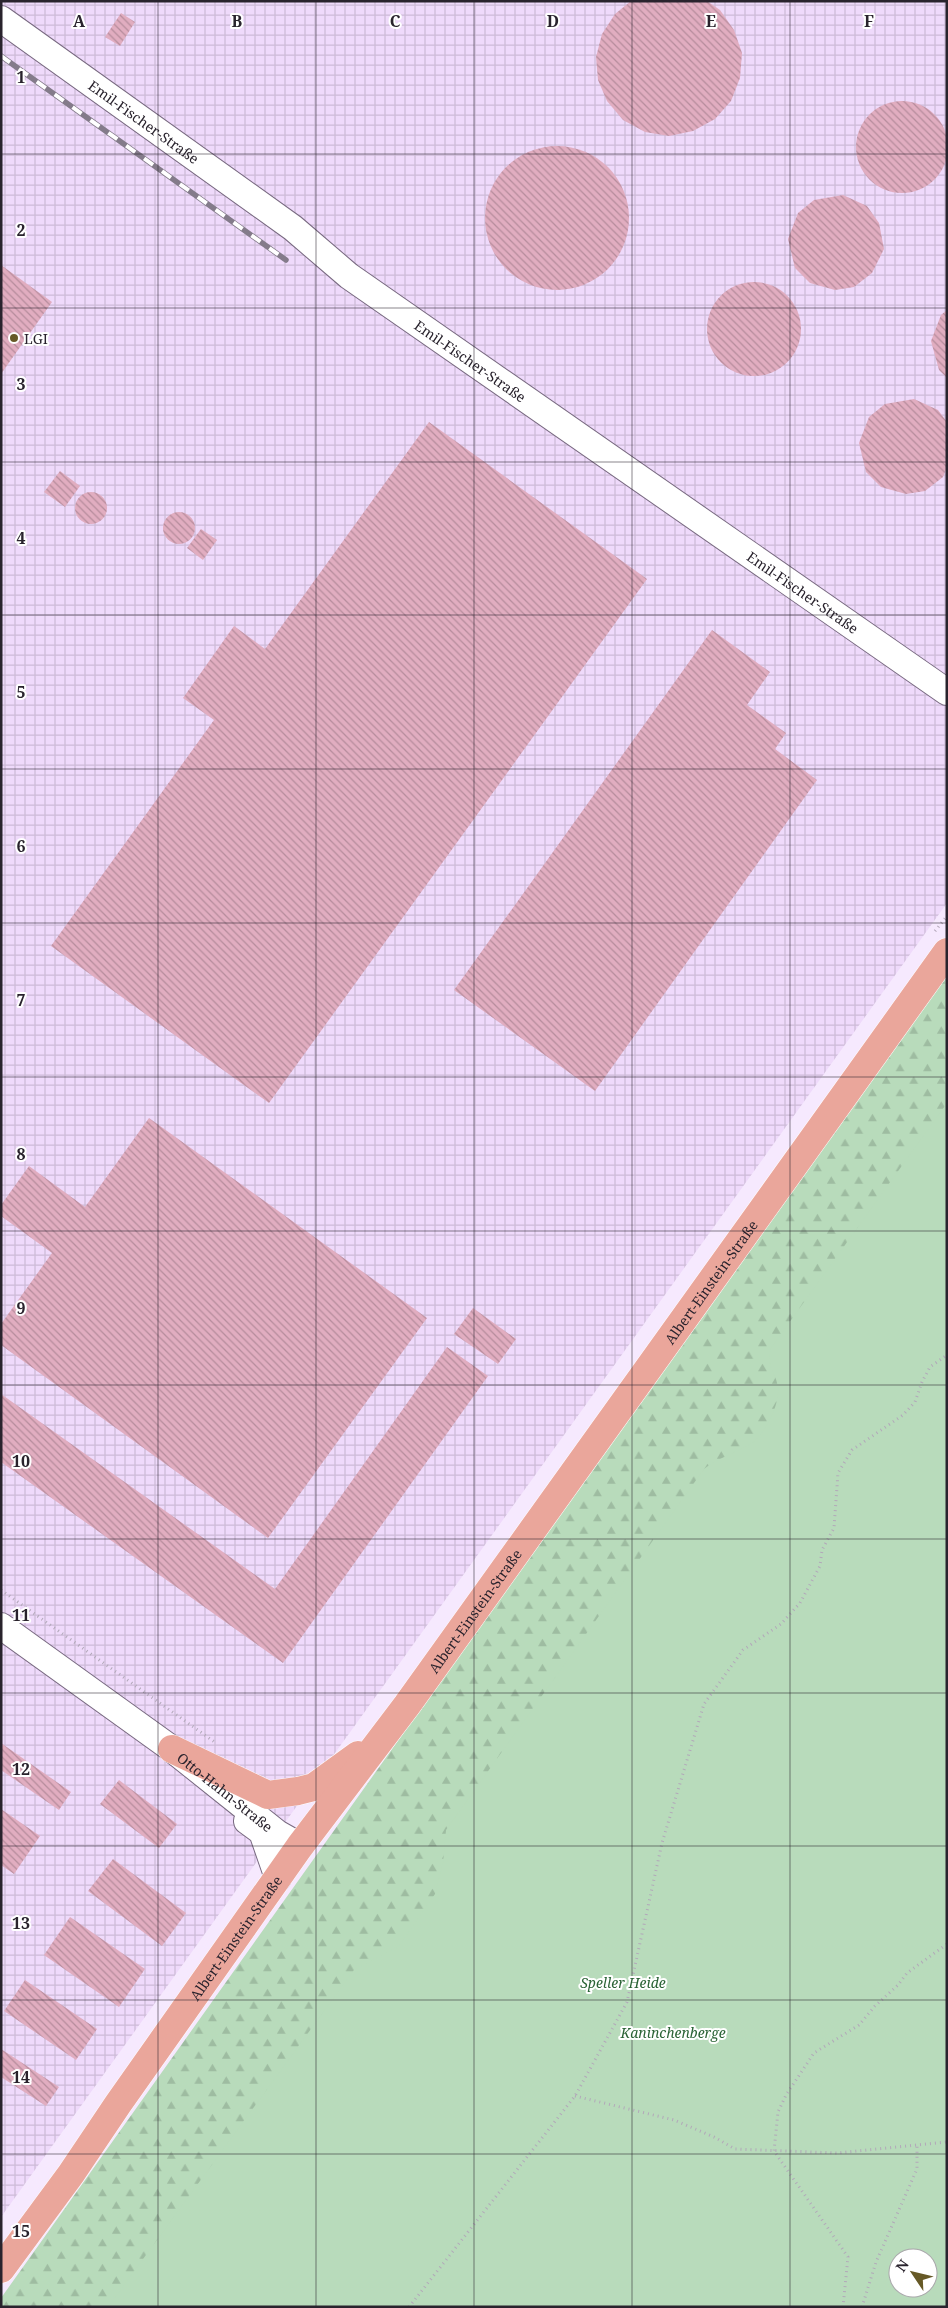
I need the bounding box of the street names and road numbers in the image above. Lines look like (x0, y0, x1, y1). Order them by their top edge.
street label: Emil-Fischer-Straße (85, 75, 203, 168)
street label: Emil-Fischer-Straße (411, 315, 530, 406)
street label: Emil-Fischer-Straße (744, 546, 863, 637)
street label: Albert-Einstein-Straße (660, 1216, 762, 1348)
street label: Albert-Einstein-Straße (424, 1545, 526, 1677)
street label: Otto-Hahn-Straße (174, 1748, 277, 1836)
street label: Albert-Einstein-Straße (185, 1871, 286, 2004)

